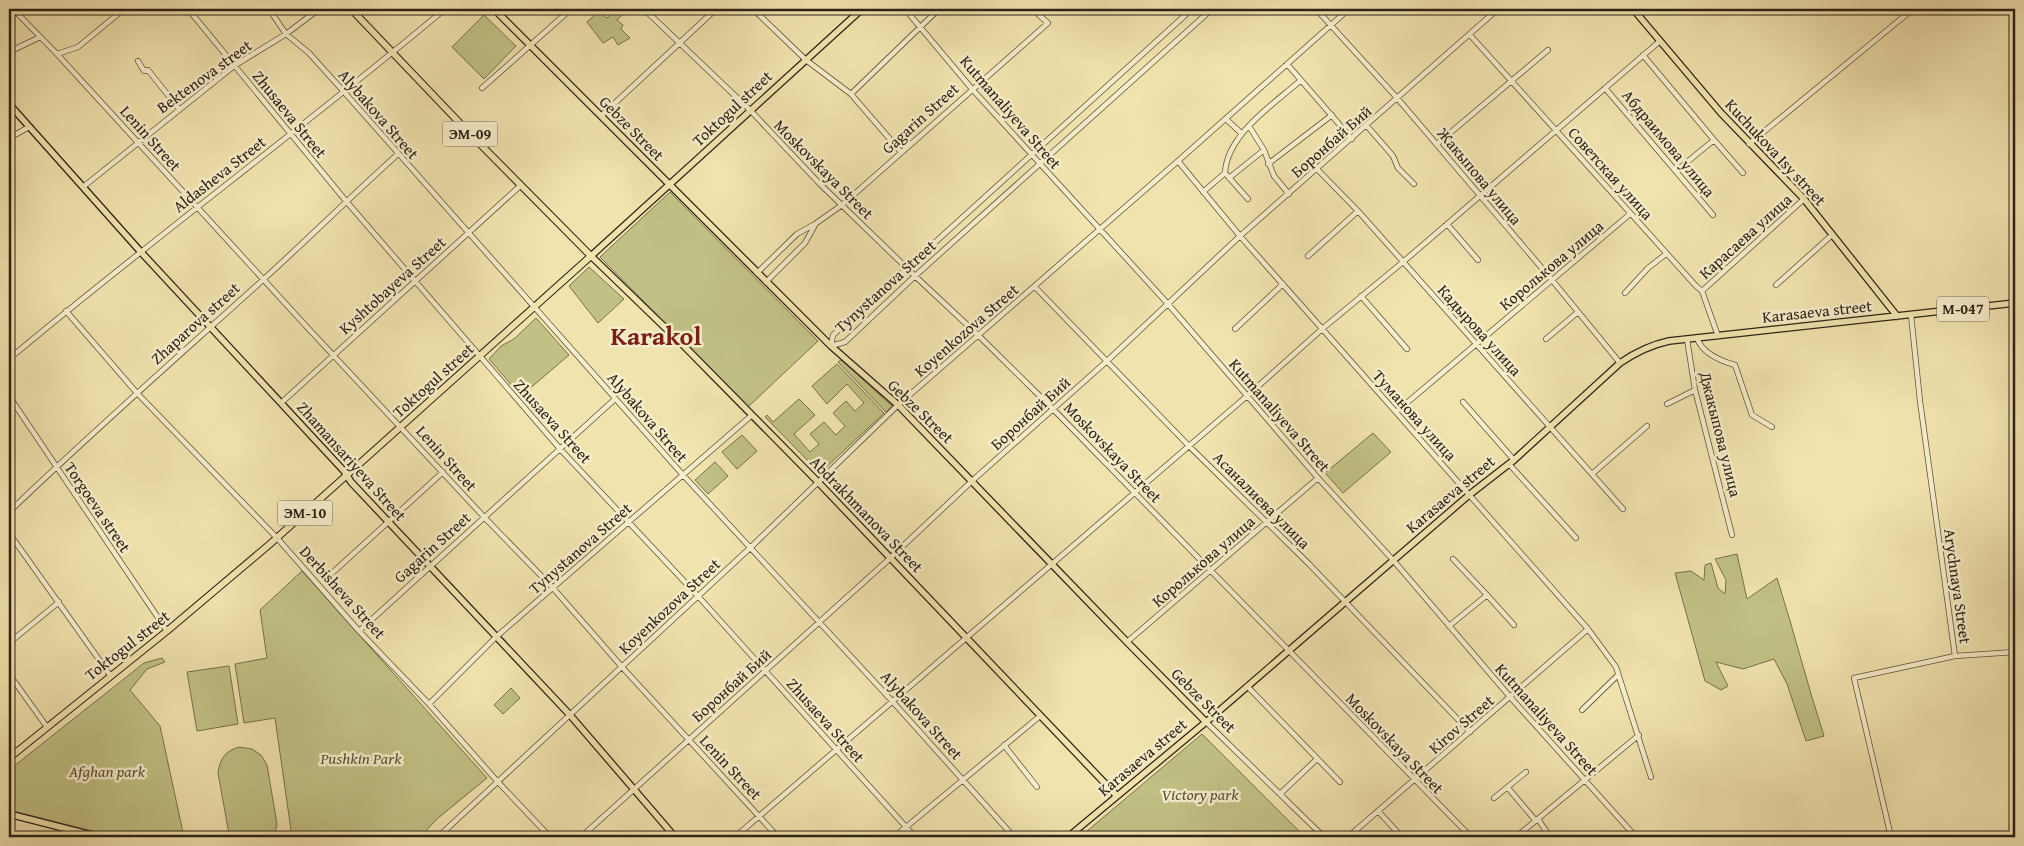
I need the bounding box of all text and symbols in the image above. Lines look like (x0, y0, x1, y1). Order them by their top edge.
street label: Bektenova street (151, 33, 257, 119)
street label: Kutmanaliyeva Street (955, 50, 1068, 175)
street label: Alybakova Street (333, 64, 425, 165)
street label: Toktogul street (686, 64, 778, 152)
street label: Zhusaeva Street (247, 65, 333, 163)
street label: Gagarin Street (876, 77, 964, 159)
street label: Абдраимова улица (1617, 84, 1722, 202)
street label: Gebze Street (594, 90, 670, 166)
street label: Kuchukova Isy street (1720, 93, 1832, 211)
street label: Боронбай Бий (1285, 99, 1377, 183)
street label: Lenin Street (115, 100, 188, 177)
street label: Moskovskaya Street (769, 114, 880, 225)
street label: Жакыпова улица (1431, 121, 1528, 230)
street label: Советская улица (1563, 121, 1660, 225)
road number: ЭМ-09 (442, 122, 498, 146)
street label: Aldasheva Street (167, 130, 271, 218)
street label: Карасаева улица (1693, 187, 1797, 284)
street label: Королькова улица (1494, 214, 1609, 316)
street label: Kyshtobayeva Street (333, 230, 451, 340)
street label: Tynystanova Street (829, 234, 941, 338)
street label: Zhaparova street (145, 276, 245, 370)
street label: Koyenkozova Street (908, 277, 1024, 382)
street label: Кадырова улица (1432, 279, 1528, 382)
street label: Karasaeva street (1761, 293, 1873, 329)
road number: М-047 (1937, 296, 1989, 322)
district label: Karakol (611, 316, 701, 355)
street label: Toktogul street (387, 337, 479, 423)
street label: Kutmanaliyeva Street (1224, 353, 1337, 478)
street label: Туманова улица (1367, 364, 1463, 466)
street label: Alybakova Street (602, 367, 694, 468)
street label: Джакыпова улица (1694, 368, 1748, 500)
street label: Боронбай Бий (985, 370, 1076, 455)
street label: Zhusaeva Street (508, 373, 598, 469)
street label: Gebze Street (883, 373, 960, 449)
street label: Zhamansariyeva Street (292, 396, 413, 527)
street label: Moskovskaya Street (1058, 396, 1168, 508)
street label: Lenin Street (411, 420, 484, 497)
street label: Асаналиева улица (1208, 446, 1316, 554)
street label: Karasaeva street (1400, 449, 1500, 539)
street label: Abdrakhmanova Street (805, 450, 929, 578)
street label: Torgoeva street (59, 457, 137, 557)
street label: Tynystanova Street (523, 496, 637, 600)
road number: ЭМ-10 (278, 500, 332, 526)
street label: Gagarin Street (388, 506, 476, 588)
street label: Королькова улица (1146, 509, 1260, 613)
street label: Arychnaya Street (1938, 527, 1978, 645)
street label: Derbisheva Street (294, 540, 392, 644)
street label: Koyenkozova Street (613, 552, 726, 660)
street label: Toktogul street (79, 604, 175, 686)
street label: Боронбай Бий (686, 642, 777, 727)
street label: Kutmanaliyeva Street (1490, 657, 1604, 781)
street label: Gebze Street (1166, 662, 1242, 738)
street label: Alybakova Street (875, 665, 969, 765)
street label: Zhusaeva Street (781, 672, 871, 768)
street label: Moskovskaya Street (1340, 687, 1450, 799)
street label: Kirov Street (1423, 688, 1499, 759)
street label: Karasaeva street (1092, 712, 1192, 802)
street label: Lenin Street (694, 729, 768, 805)
park label: Pushkin Park (320, 746, 402, 770)
park label: Afghan park (68, 759, 146, 783)
park label: Victory park (1162, 782, 1239, 806)

